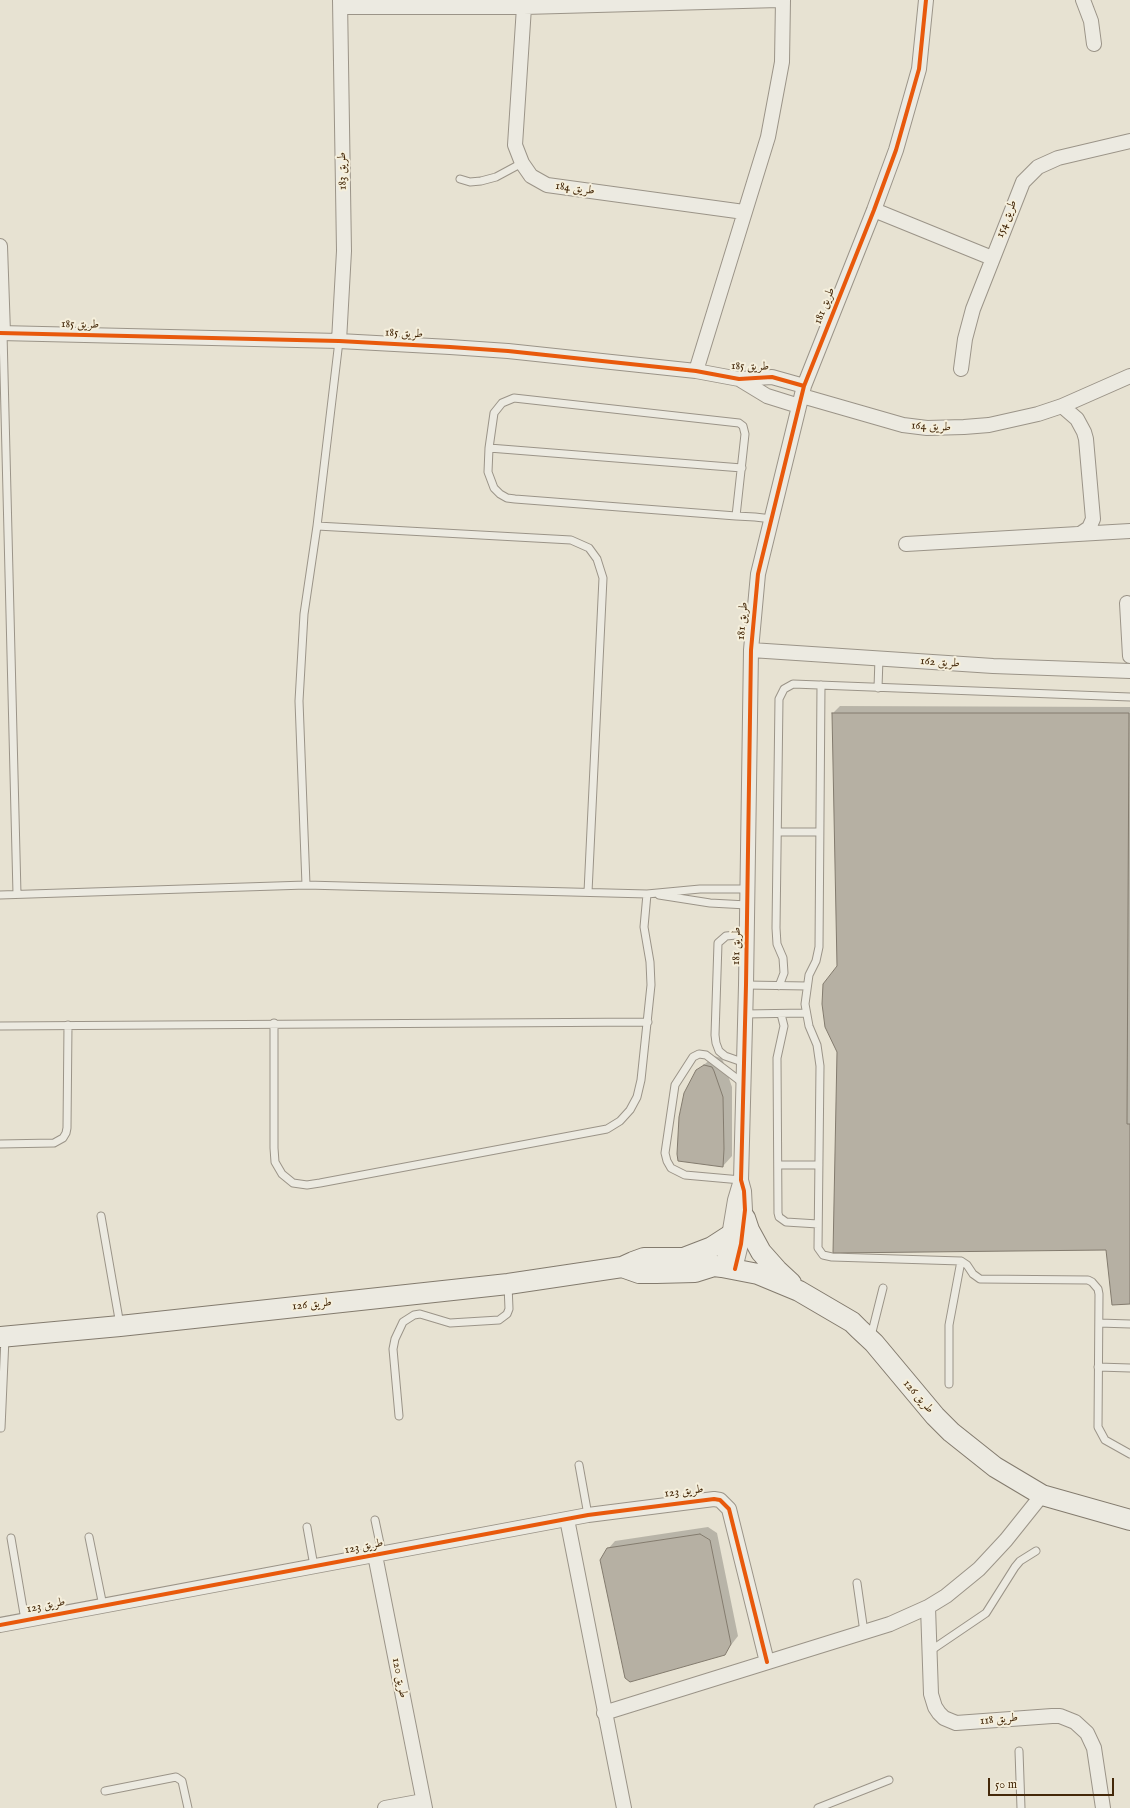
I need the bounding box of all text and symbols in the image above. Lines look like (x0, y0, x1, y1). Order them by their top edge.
street label: طريق 183 (335, 152, 351, 190)
street label: طريق 184 (554, 179, 596, 199)
street label: طريق 154 (993, 198, 1021, 240)
street label: طريق 181 (811, 286, 839, 326)
street label: طريق 185 (61, 317, 99, 333)
street label: طريق 185 (385, 326, 423, 342)
street label: طريق 185 (731, 359, 769, 375)
street label: طريق 164 (911, 419, 951, 435)
street label: طريق 181 (734, 601, 752, 641)
street label: طريق 162 (920, 654, 960, 672)
street label: طريق 181 (729, 927, 745, 965)
street label: طريق 126 (291, 1296, 333, 1314)
street label: طريق 126 (900, 1377, 936, 1417)
street label: طريق 123 (664, 1482, 704, 1502)
street label: طريق 123 (343, 1536, 385, 1558)
street label: طريق 123 (25, 1595, 67, 1617)
street label: طريق 120 (388, 1657, 410, 1699)
street label: طريق 118 (979, 1711, 1019, 1729)
scale bar (990, 1770, 1116, 1796)
text: 50 m (995, 1777, 1017, 1792)

